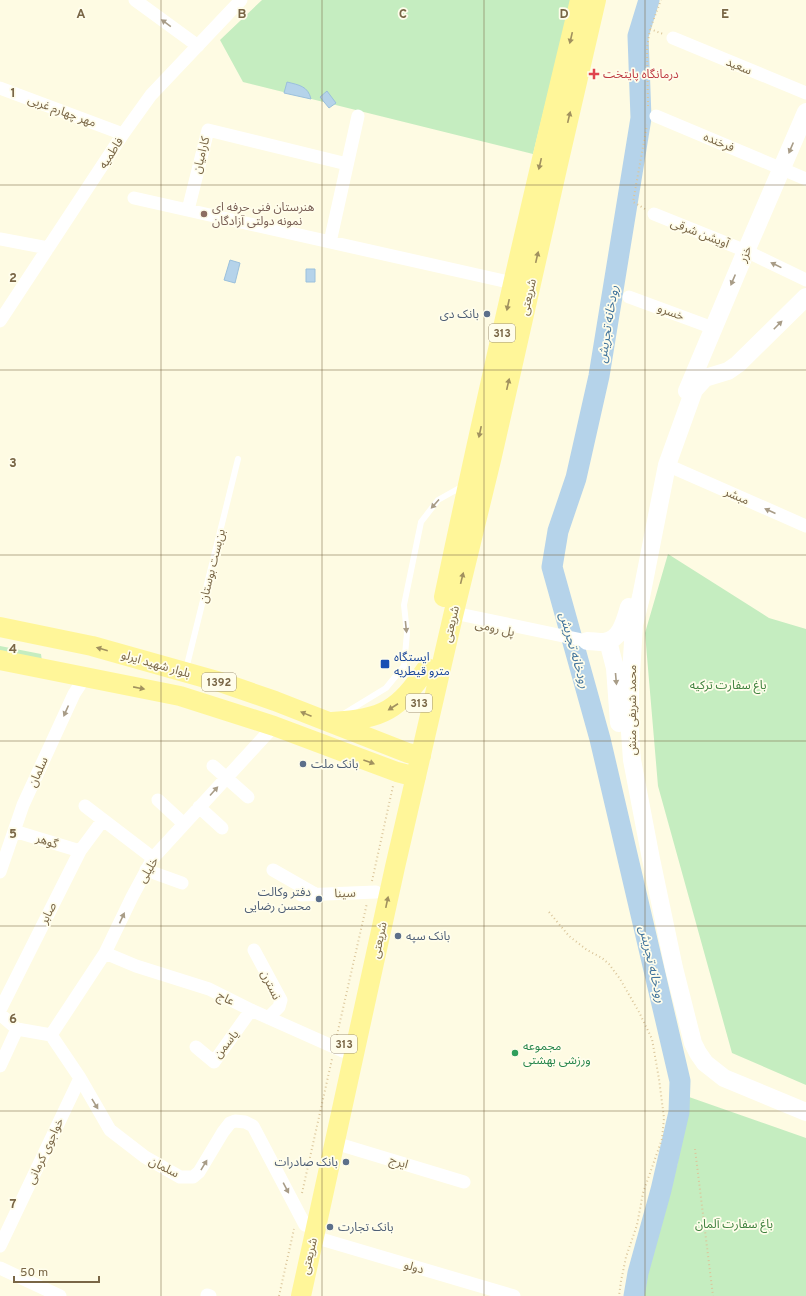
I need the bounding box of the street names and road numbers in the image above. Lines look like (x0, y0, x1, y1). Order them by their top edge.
street label: سعید (723, 55, 754, 79)
street label: مهر چهارم غربی (25, 92, 98, 132)
street label: فرخنده (701, 129, 736, 157)
street label: کارامیان (190, 134, 215, 176)
street label: فاطمیه (96, 135, 128, 172)
street label: آویشن شرقی (668, 215, 732, 253)
street label: خزر (735, 244, 756, 266)
street label: شریعتی (517, 277, 541, 317)
street label: خسرو (655, 301, 686, 325)
road number: 313 (489, 324, 515, 342)
street label: مبشر (721, 484, 751, 509)
street label: بن‌بست بوستان (196, 528, 230, 605)
street label: شریعتی (440, 604, 464, 644)
street label: پل رومی (473, 617, 516, 641)
street label: بلوار شهید ایرلو (119, 647, 192, 682)
street label: محمد شریفی منش (625, 665, 641, 755)
road number: 1392 (202, 673, 236, 691)
road number: 313 (406, 694, 432, 712)
street label: سلمان (25, 755, 53, 790)
street label: گوهر (33, 831, 61, 853)
street label: خلیلی (135, 855, 163, 886)
street label: سینا (334, 886, 356, 902)
street label: صابر (36, 900, 61, 928)
street label: شریعتی (368, 920, 392, 960)
street label: نسترن (256, 968, 284, 1003)
street label: عاج (214, 988, 237, 1010)
street label: یاسمن (210, 1027, 243, 1062)
road number: 313 (331, 1035, 357, 1053)
street label: خواجوی کرمانی (24, 1116, 68, 1187)
street label: ایرج (387, 1153, 410, 1173)
street label: سلمان (146, 1154, 181, 1182)
street label: شریعتی (298, 1236, 322, 1276)
street label: دولو (402, 1258, 426, 1278)

